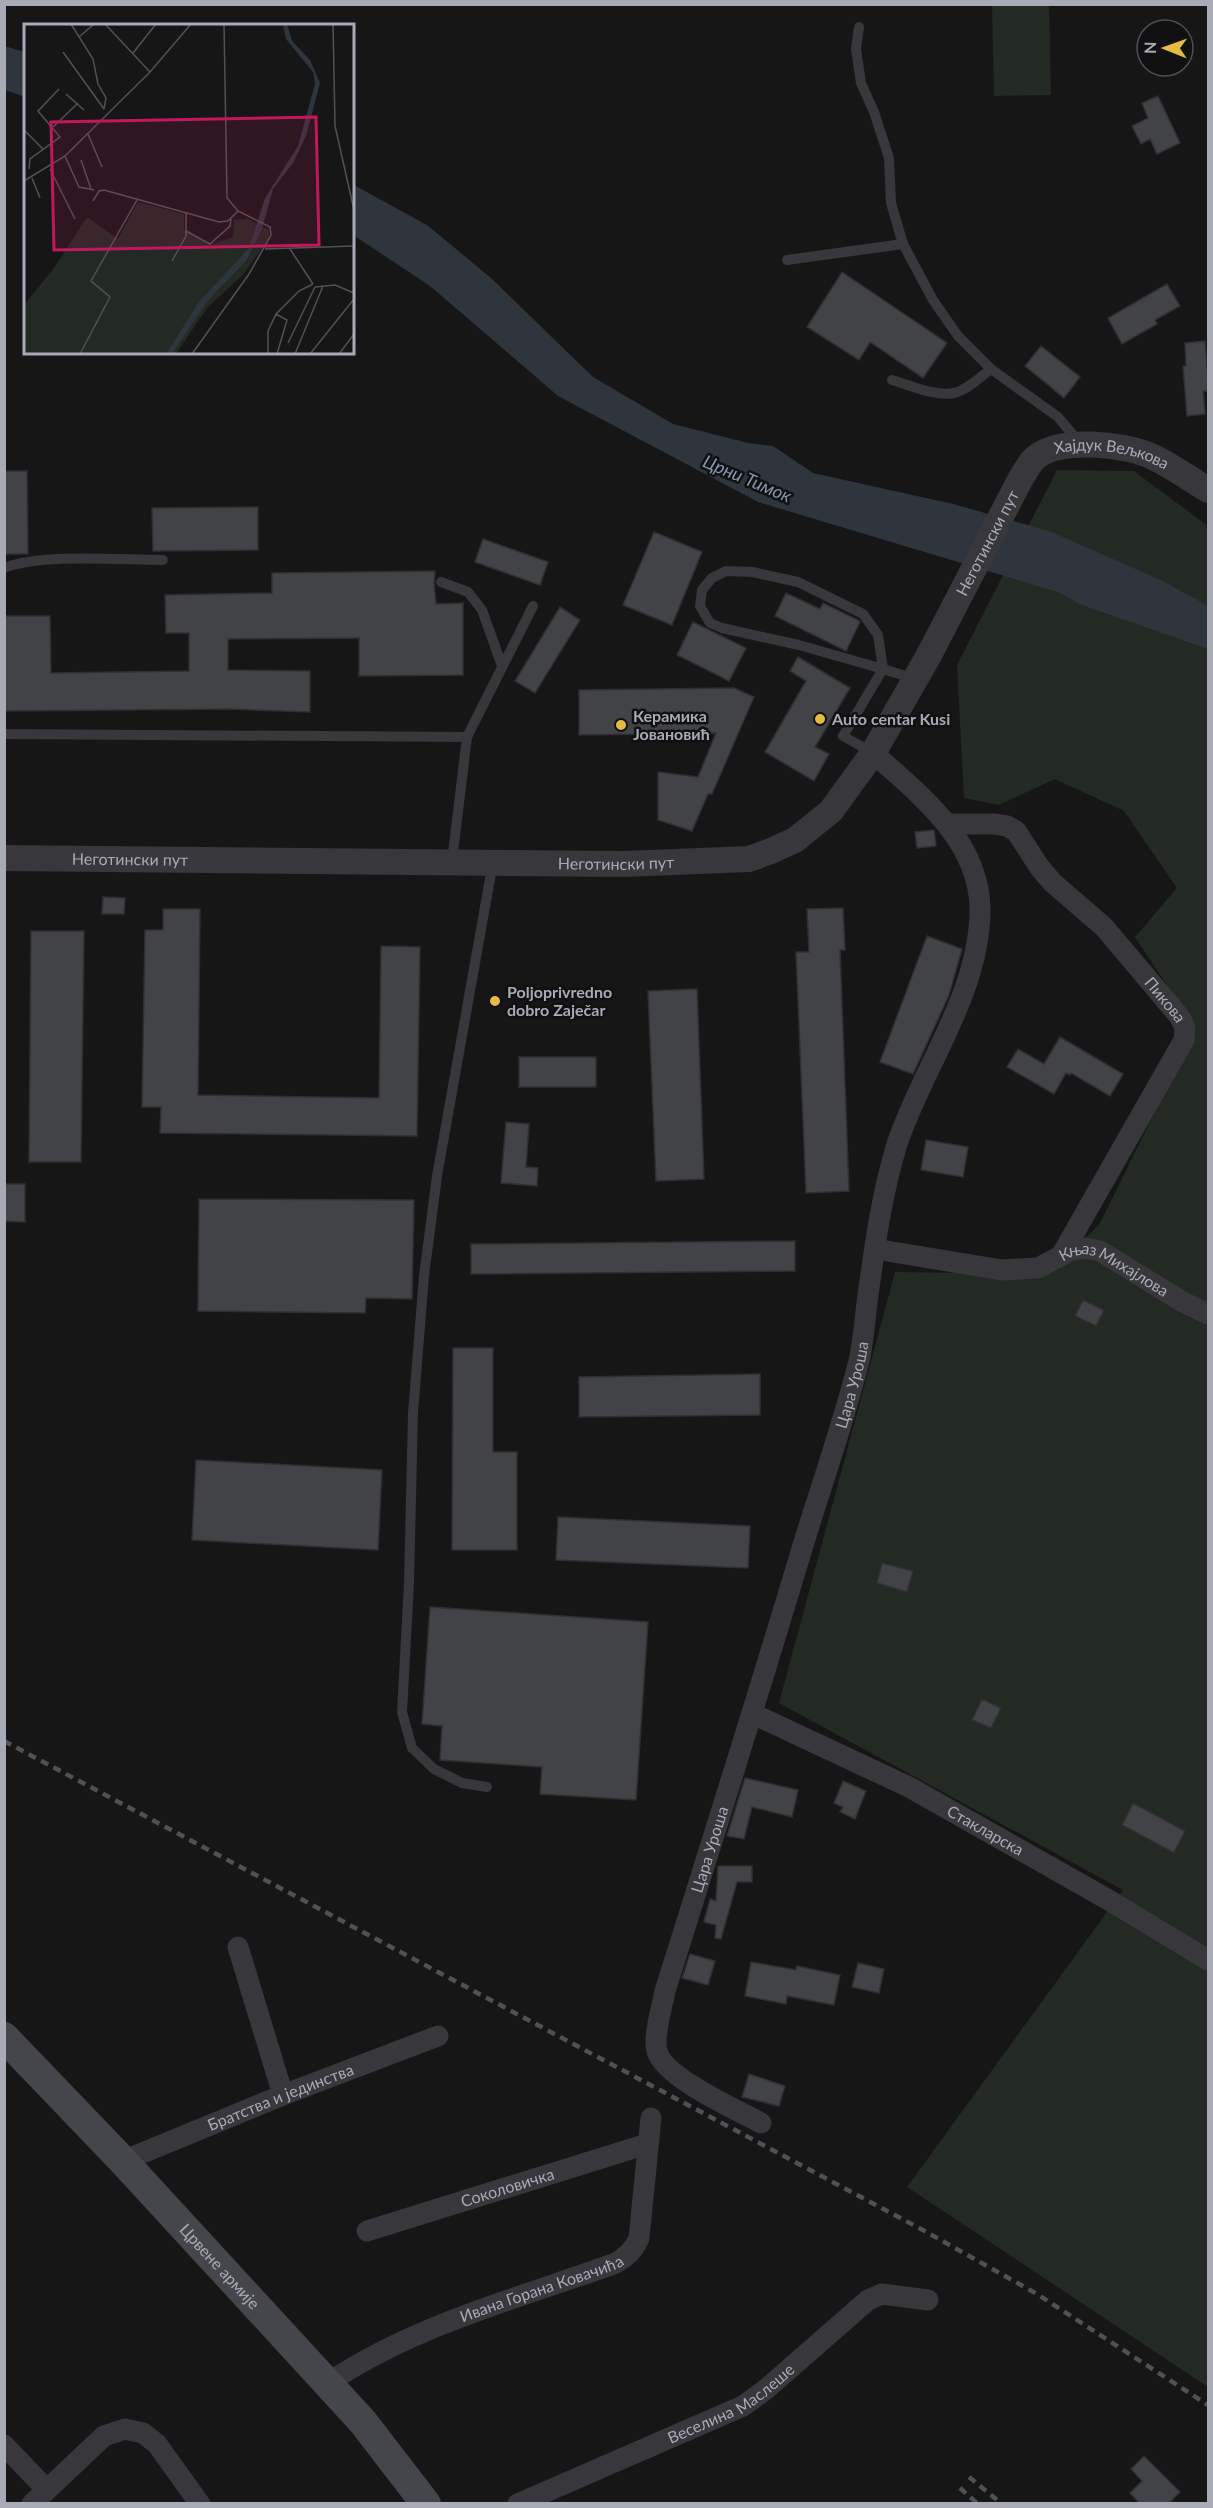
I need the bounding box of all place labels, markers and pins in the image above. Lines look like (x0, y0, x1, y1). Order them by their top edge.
place label: Керамика Јовановић (633, 706, 710, 743)
place label: Auto centar Kusi (831, 709, 950, 728)
marker: Auto centar Kusi (813, 712, 827, 726)
marker: Керамика Јовановић (614, 718, 628, 732)
place label: Poljoprivredno dobro Zaječar (507, 982, 612, 1019)
marker: Poljoprivredno dobro Zaječar (488, 994, 502, 1008)

